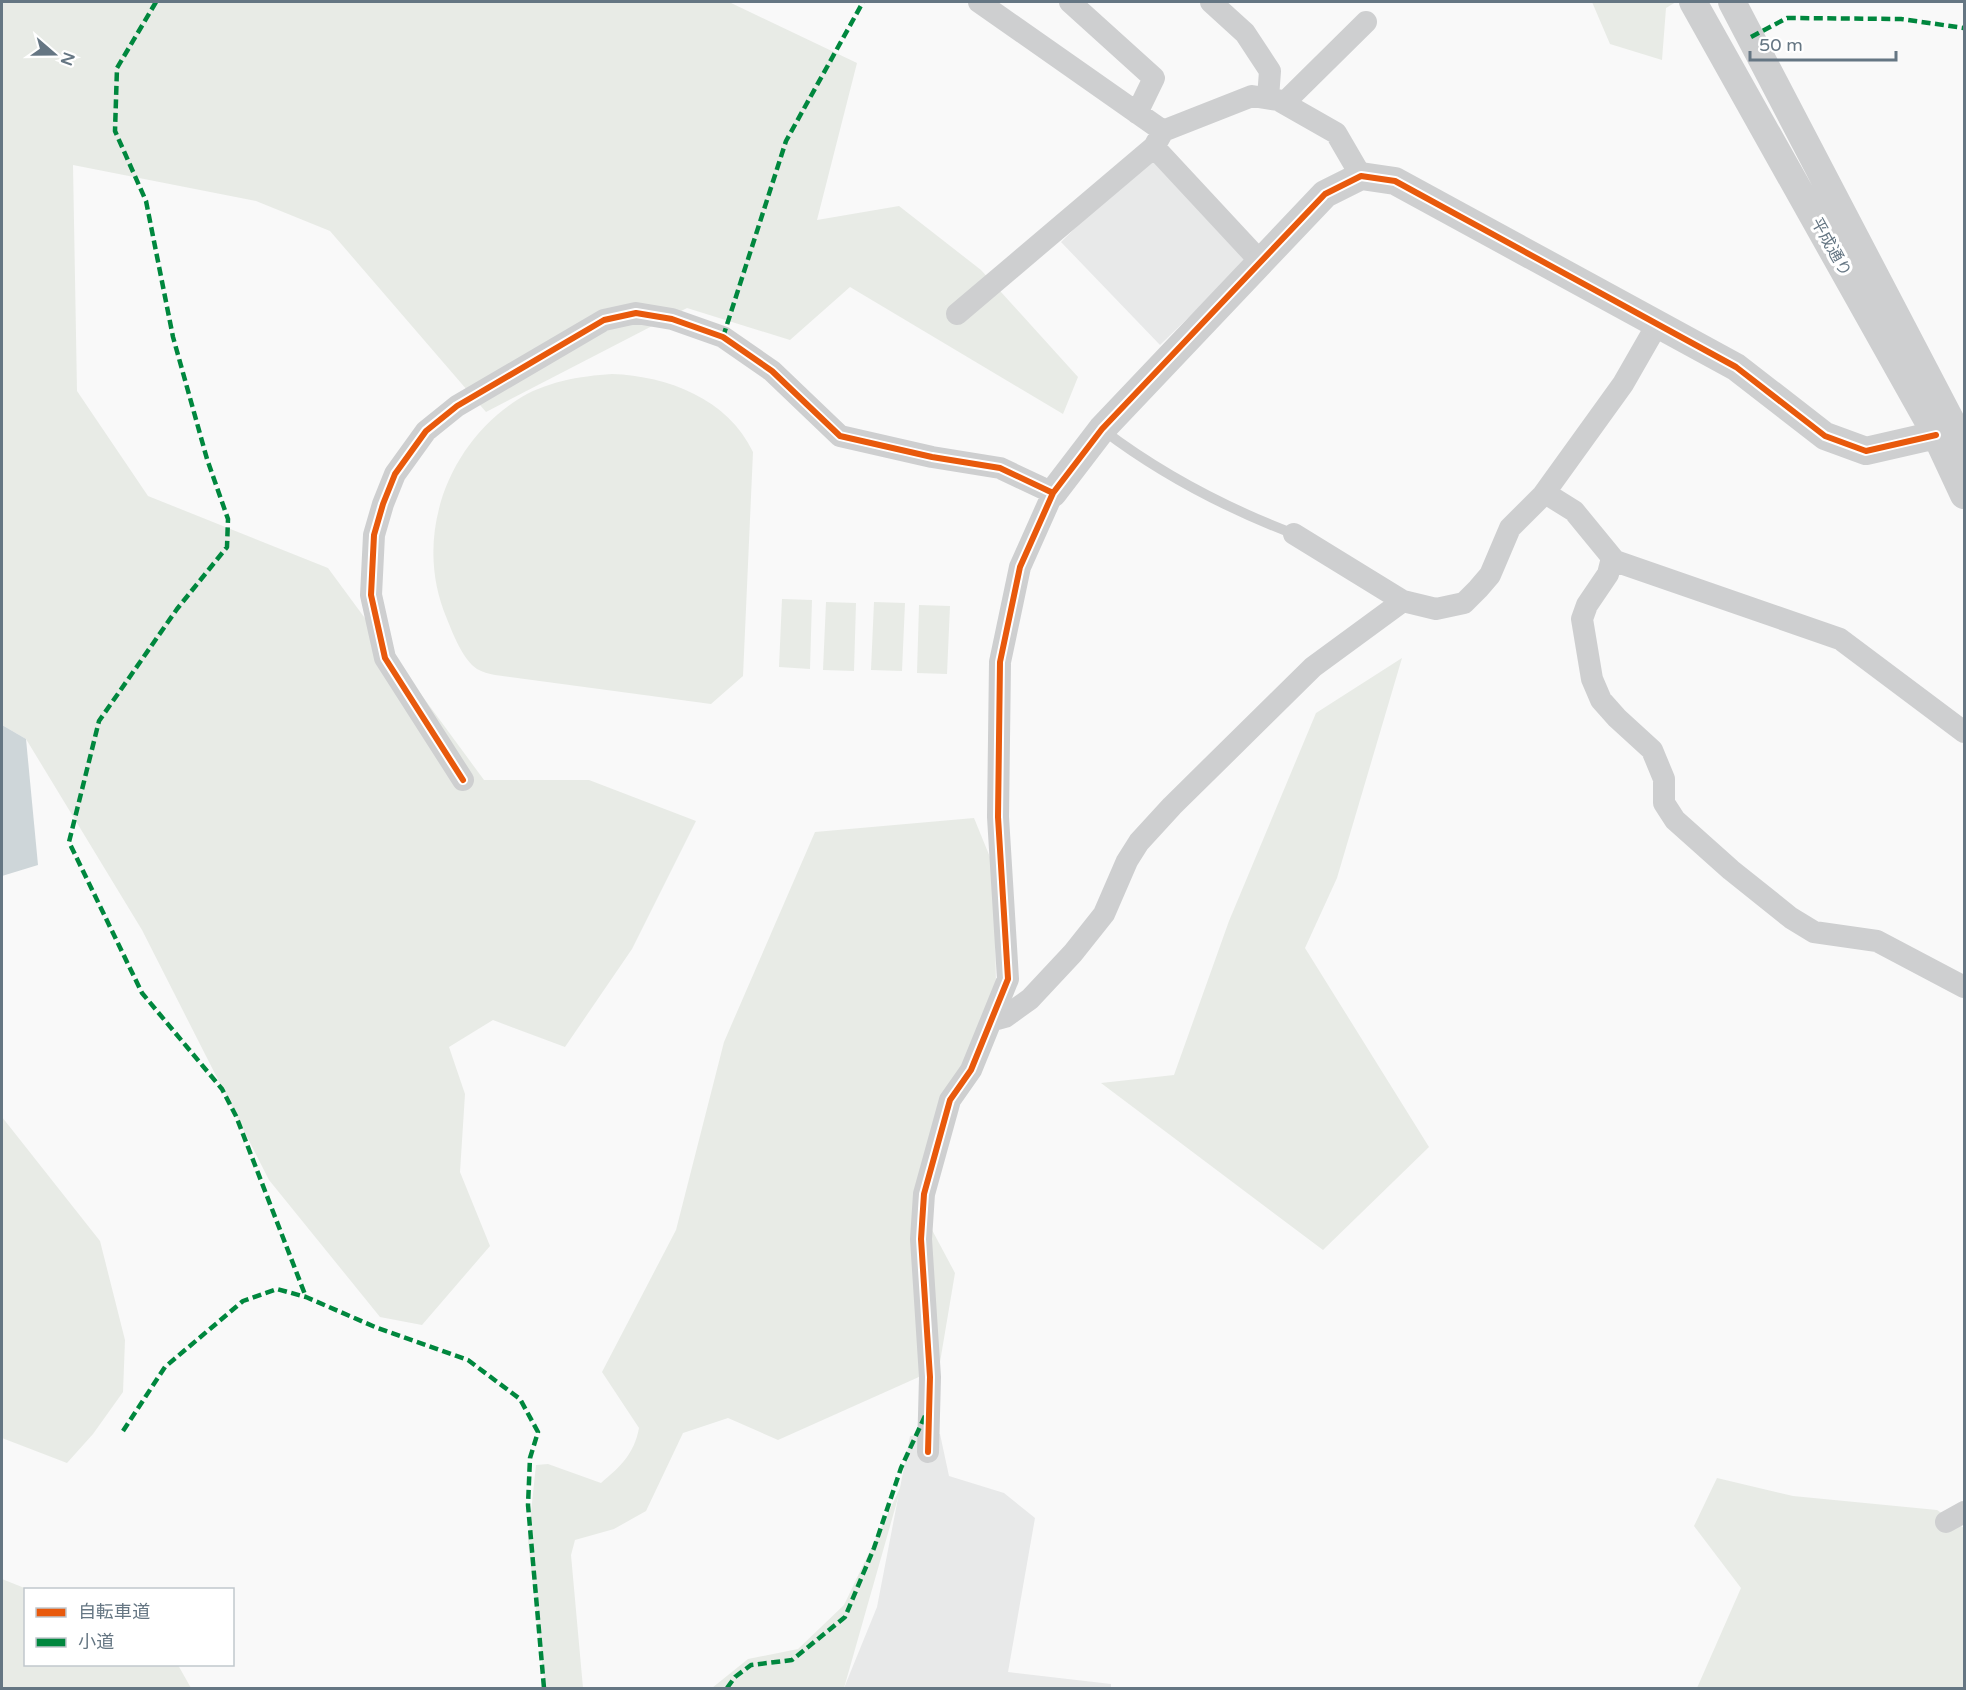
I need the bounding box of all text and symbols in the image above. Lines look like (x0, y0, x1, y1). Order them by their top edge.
north arrow (24, 24, 84, 84)
scale bar (1750, 24, 1896, 62)
text: 50 m (1759, 34, 1803, 56)
text: N (56, 49, 79, 68)
street label: 平成通り (1807, 214, 1855, 280)
legend (24, 1588, 234, 1666)
text: 自転車道 (78, 1601, 150, 1623)
text: 小道 (78, 1631, 114, 1653)

